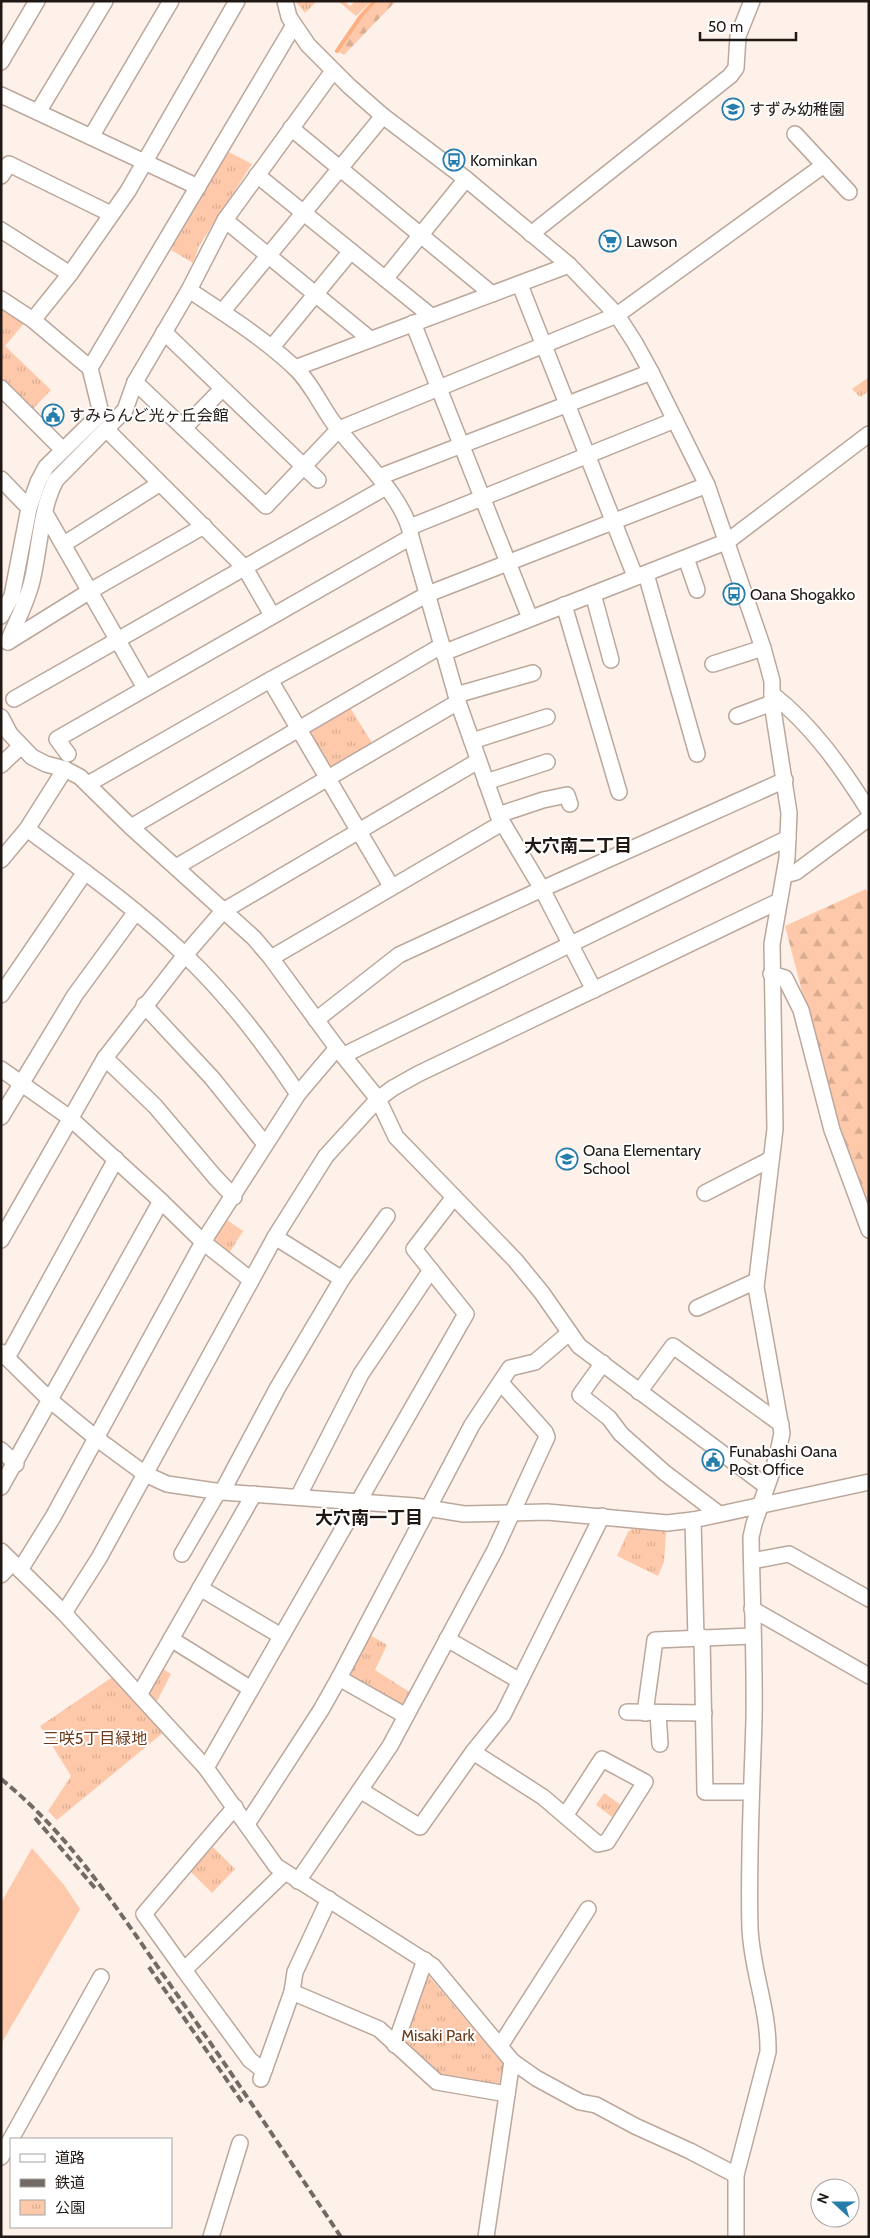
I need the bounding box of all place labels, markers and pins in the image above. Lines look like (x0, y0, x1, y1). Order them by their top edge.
school or university icon: すずみ幼稚園 (721, 97, 745, 121)
place label: すずみ幼稚園 (749, 100, 845, 119)
bus stop icon: Kominkan (442, 148, 466, 172)
place label: Kominkan (470, 151, 537, 170)
supermarket icon: Lawson (598, 229, 622, 253)
place label: Lawson (626, 232, 678, 251)
public building icon: すみらんど光ヶ丘会館 (41, 403, 65, 427)
place label: すみらんど光ヶ丘会館 (69, 406, 229, 425)
bus stop icon: Oana Shogakko (722, 582, 746, 606)
place label: Oana Shogakko (750, 585, 855, 604)
place label: Oana Elementary School (583, 1141, 701, 1178)
school or university icon: Oana Elementary School (555, 1147, 579, 1171)
place label: Funabashi Oana Post Office (729, 1442, 837, 1479)
public building icon: Funabashi Oana Post Office (701, 1448, 725, 1472)

